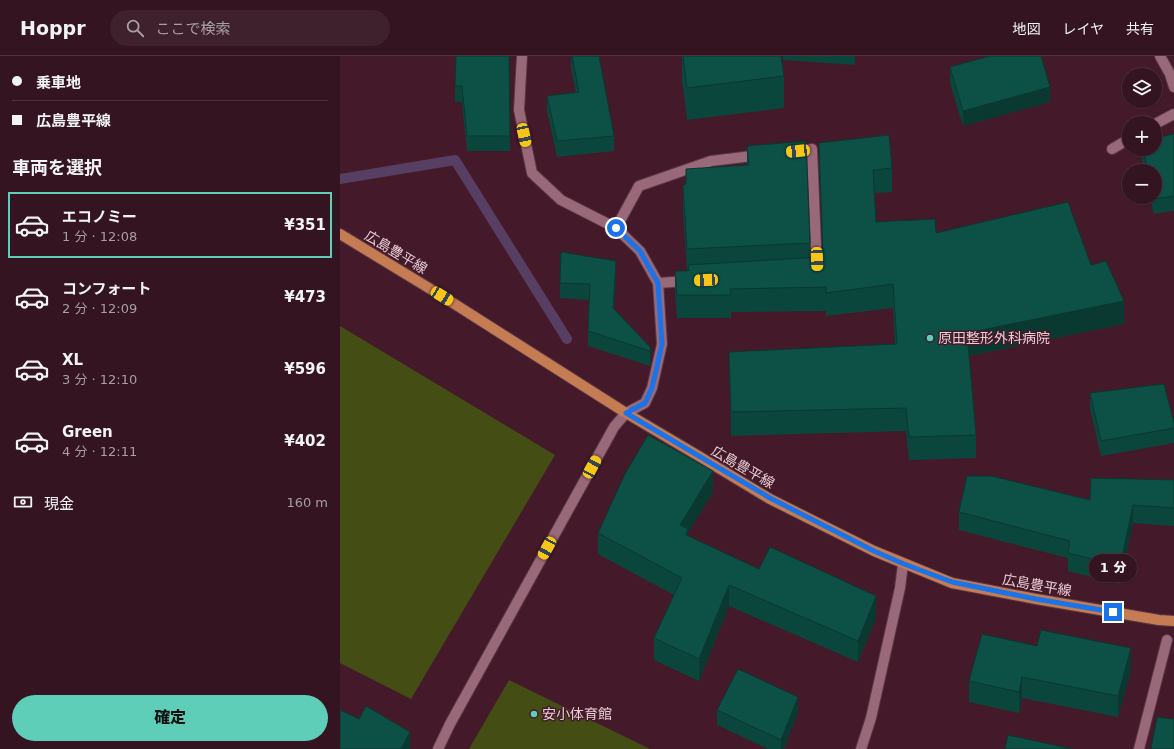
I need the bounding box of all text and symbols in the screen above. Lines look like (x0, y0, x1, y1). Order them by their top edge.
search box (110, 10, 390, 46)
text: Hoppr (20, 17, 86, 39)
icon: search (124, 17, 146, 39)
text: ここで検索 (156, 20, 231, 38)
text: 地図 (1012, 21, 1040, 37)
text: レイヤ (1062, 21, 1104, 37)
text: 共有 (1126, 21, 1154, 37)
map controls (1122, 68, 1162, 204)
button: layers (1122, 68, 1162, 108)
text: 乗車地 (36, 74, 81, 92)
text: 広島豊平線 (36, 112, 111, 130)
button: + (1122, 116, 1162, 156)
car (516, 122, 532, 148)
car (785, 144, 811, 158)
text: 車両を選択 (12, 157, 102, 178)
button: − (1122, 164, 1162, 204)
icon: car (14, 207, 50, 243)
text: エコノミー (62, 208, 137, 226)
text: ¥351 (284, 216, 326, 234)
route start (607, 219, 625, 237)
street label: 広島豊平線 (362, 227, 430, 277)
text: 1 分 · 12:08 (62, 229, 137, 244)
car (811, 247, 823, 271)
car (694, 273, 718, 287)
icon: car (14, 279, 50, 315)
text: コンフォート (62, 280, 152, 298)
car (429, 285, 455, 307)
text: ¥473 (284, 288, 326, 306)
text: 2 分 · 12:09 (62, 301, 137, 316)
place label: 原田整形外科病院 (938, 330, 1050, 346)
marker: 原田整形外科病院 (925, 333, 935, 343)
icon: car (14, 351, 50, 387)
text: XL (62, 351, 83, 369)
text: ¥596 (284, 360, 326, 378)
text: 3 分 · 12:10 (62, 372, 137, 387)
icon: car (14, 423, 50, 459)
text: Green (62, 423, 113, 441)
text: ¥402 (284, 432, 326, 450)
street label: 広島豊平線 (709, 443, 777, 491)
text: 4 分 · 12:11 (62, 444, 137, 459)
car (581, 454, 603, 480)
icon: cash (12, 491, 34, 513)
text: 現金 (44, 495, 74, 513)
text: 160 m (286, 495, 328, 510)
car (536, 535, 558, 561)
callout: 1 分 (1089, 554, 1137, 582)
text: 1 分 (1100, 560, 1126, 575)
street label: 広島豊平線 (1001, 571, 1073, 599)
route end (1104, 603, 1122, 621)
button: 確定 (12, 695, 328, 741)
place label: 安小体育館 (542, 706, 612, 722)
marker: 安小体育館 (529, 709, 539, 719)

